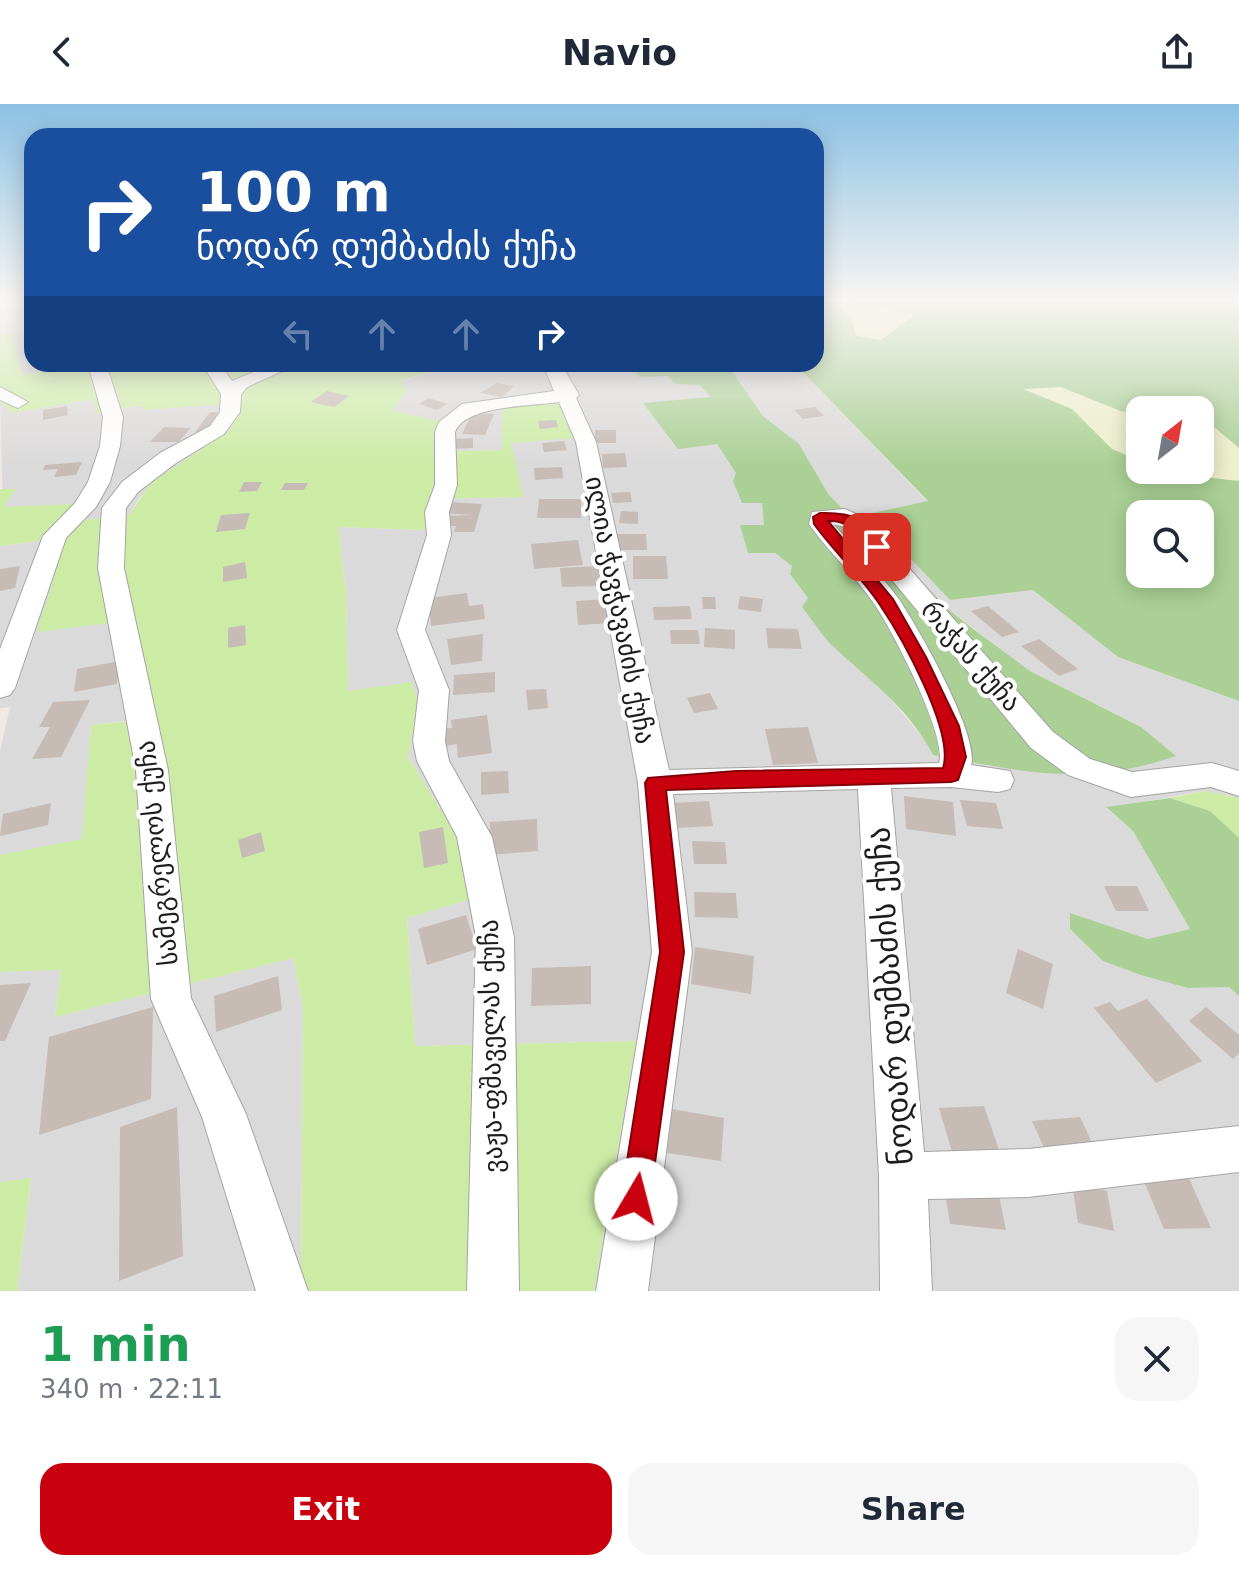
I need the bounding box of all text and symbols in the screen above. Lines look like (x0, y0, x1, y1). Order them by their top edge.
icon: back (40, 30, 84, 74)
icon: share (1155, 30, 1199, 74)
text: Navio (562, 32, 677, 73)
text: 100 m (196, 159, 391, 224)
icon: right (64, 160, 168, 264)
text: ნოდარ დუმბაძის ქუჩა (196, 226, 577, 267)
icon: left (276, 312, 320, 356)
icon: ahead (360, 312, 404, 356)
icon: ahead (444, 312, 488, 356)
icon: right (528, 312, 572, 356)
north arrow (1126, 396, 1214, 484)
map controls (1126, 396, 1214, 588)
street label: ილია ჭავჭავაძის ქუჩა (579, 474, 661, 746)
button: search (1126, 500, 1214, 588)
pin (843, 513, 911, 581)
icon: arrive (855, 525, 899, 569)
street label: რაჭას ქუჩა (915, 595, 1027, 717)
street label: სამეგრელოს ქუჩა (130, 739, 184, 967)
street label: ნოდარ დუმბაძის ქუჩა (859, 826, 921, 1166)
street label: ვაჟა-ფშაველას ქუჩა (474, 919, 508, 1173)
position arrow (594, 1157, 678, 1241)
text: 1 min (40, 1316, 191, 1372)
button: close (1115, 1317, 1199, 1401)
text: 340 m · 22:11 (40, 1374, 223, 1404)
button: Exit (40, 1463, 612, 1555)
button: Share (628, 1463, 1199, 1555)

